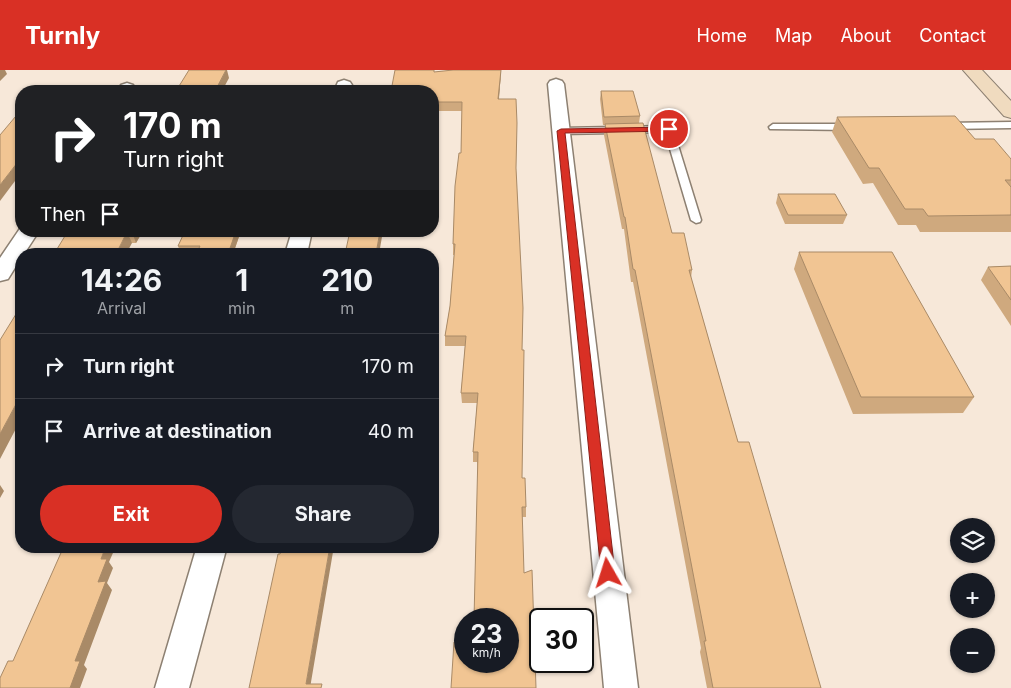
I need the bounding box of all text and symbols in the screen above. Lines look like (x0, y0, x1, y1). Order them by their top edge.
text: Turnly (25, 21, 100, 50)
text: Home (697, 25, 747, 46)
text: Map (775, 25, 812, 46)
text: About (840, 25, 891, 46)
text: Contact (919, 25, 986, 46)
text: 170 m (123, 104, 222, 146)
icon: right (40, 105, 105, 170)
pin (648, 108, 690, 150)
icon: arrive (655, 115, 683, 143)
text: Turn right (123, 146, 224, 172)
icon: arrive (96, 200, 124, 228)
text: Then (40, 203, 86, 226)
text: 14:26 (81, 262, 162, 298)
text: 1 (235, 262, 248, 298)
text: 210 (321, 262, 373, 298)
text: Arrival (97, 298, 146, 318)
text: min (228, 298, 255, 318)
text: m (340, 298, 354, 318)
icon: right (40, 352, 68, 380)
text: Turn right (83, 355, 174, 378)
text: 170 m (362, 355, 414, 378)
icon: arrive (40, 417, 68, 445)
text: Arrive at destination (83, 420, 272, 443)
text: 40 m (368, 420, 414, 443)
button: Exit (40, 485, 222, 543)
button: Share (232, 485, 414, 543)
map controls (950, 518, 995, 673)
button: layers (950, 518, 995, 563)
position arrow (581, 546, 633, 598)
button: + (950, 573, 995, 618)
speed limit sign: 30 (529, 608, 594, 673)
text: 23 (471, 619, 502, 649)
button: − (950, 628, 995, 673)
text: km/h (472, 645, 501, 660)

